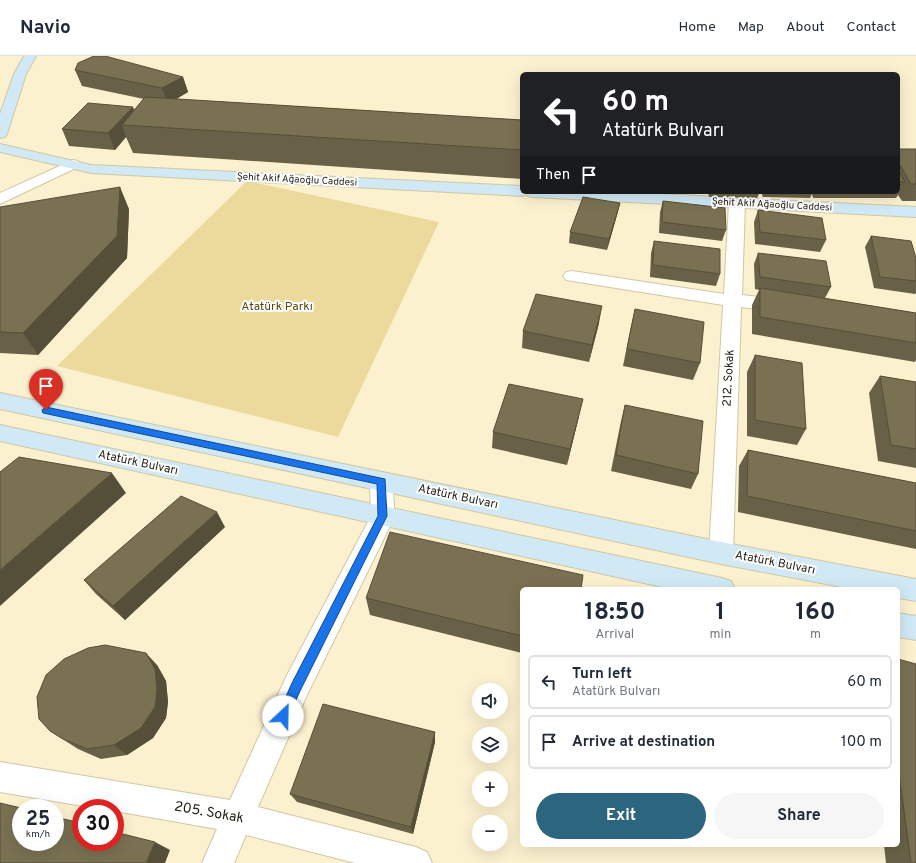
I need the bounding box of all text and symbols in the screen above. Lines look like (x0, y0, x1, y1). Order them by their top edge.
text: Navio (20, 16, 71, 40)
text: Home (679, 19, 716, 36)
text: Map (738, 19, 764, 36)
text: About (786, 19, 825, 36)
text: Contact (847, 19, 896, 36)
text: 60 m (602, 85, 669, 121)
icon: left (536, 88, 588, 140)
text: Atatürk Bulvarı (602, 120, 724, 143)
icon: arrive (578, 164, 600, 186)
text: Then (536, 166, 570, 185)
street label: Şehit Akif Ağaoğlu Caddesi (237, 170, 357, 190)
street label: Şehit Akif Ağaoğlu Caddesi (712, 195, 832, 215)
park label: Atatürk Parkı (241, 299, 313, 315)
street label: 212. Sokak (720, 349, 738, 407)
pin (29, 369, 63, 410)
icon: arrive (35, 375, 57, 397)
street label: Atatürk Bulvarı (97, 447, 179, 479)
street label: Atatürk Bulvarı (417, 481, 499, 513)
street label: Atatürk Bulvarı (734, 547, 816, 579)
text: 18:50 (584, 598, 645, 628)
text: 1 (716, 598, 725, 628)
text: 160 (796, 598, 836, 628)
text: Arrival (595, 627, 634, 643)
text: min (710, 627, 731, 643)
text: m (810, 627, 821, 643)
text: Turn left (572, 665, 632, 684)
icon: left (538, 671, 560, 693)
text: 60 m (847, 673, 882, 692)
map controls (472, 683, 508, 851)
button: sound (472, 683, 508, 719)
text: Atatürk Bulvarı (572, 684, 660, 700)
position arrow (262, 695, 304, 737)
button: layers (472, 727, 508, 763)
icon: arrive (538, 731, 560, 753)
text: Arrive at destination (572, 733, 715, 752)
text: 100 m (841, 733, 882, 752)
button: + (472, 771, 508, 807)
button: Exit (536, 793, 706, 839)
button: Share (714, 793, 884, 839)
speed limit sign: 30 (72, 799, 124, 851)
street label: 205. Sokak (173, 799, 245, 827)
text: 25 (26, 807, 50, 833)
button: − (472, 815, 508, 851)
text: km/h (26, 828, 50, 841)

